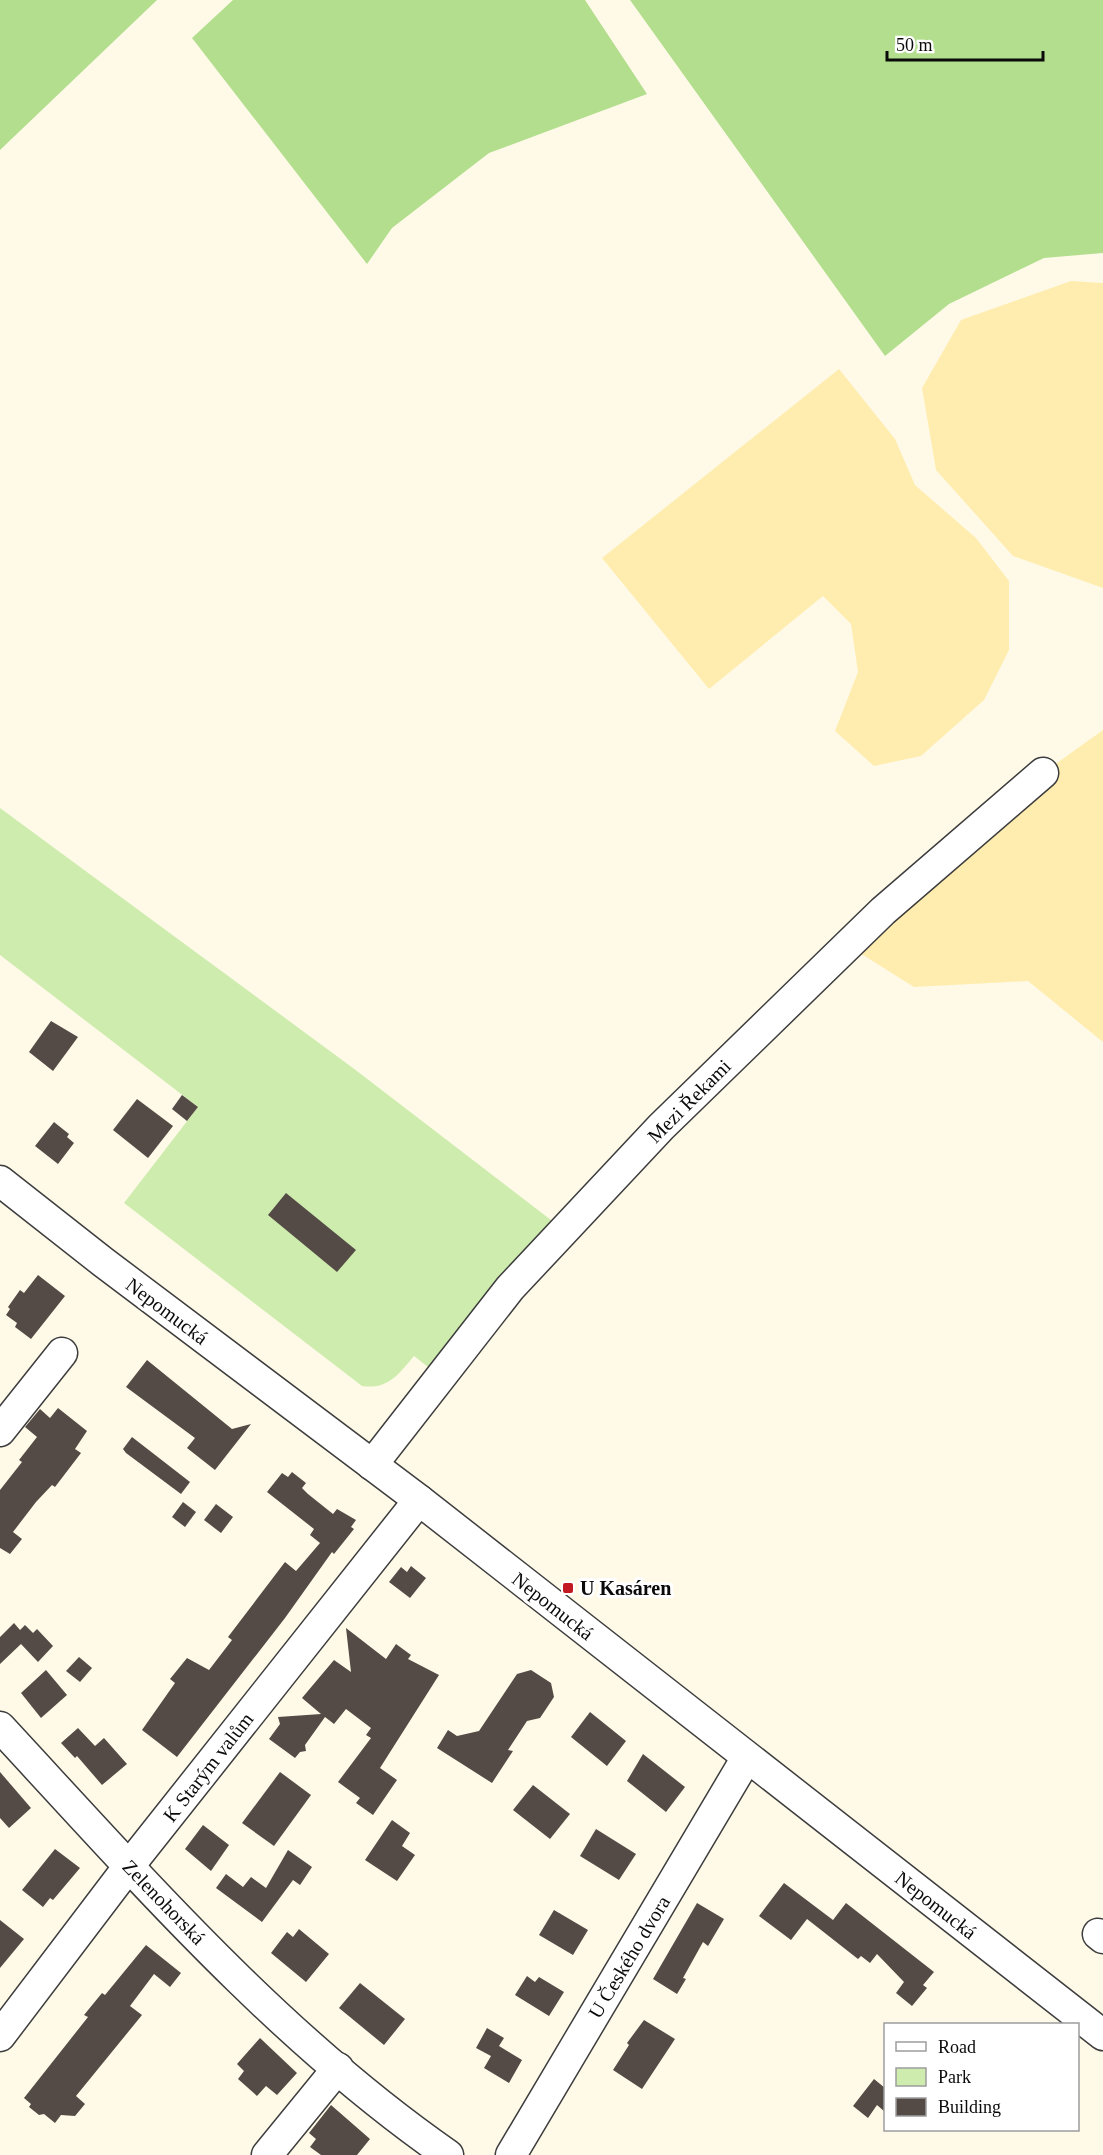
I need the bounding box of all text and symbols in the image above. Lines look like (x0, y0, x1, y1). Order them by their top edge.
scale bar (887, 24, 1043, 62)
text: 50 m (896, 35, 933, 55)
street label: Mezi Řekami (643, 1055, 735, 1147)
street label: Nepomucká (121, 1273, 212, 1350)
street label: Nepomucká (508, 1568, 598, 1645)
place label: U Kasáren (580, 1577, 671, 1599)
marker: U Kasáren (561, 1581, 575, 1595)
street label: K Starým valům (159, 1708, 258, 1826)
street label: Zelenohorská (118, 1855, 210, 1949)
street label: Nepomucká (891, 1867, 981, 1944)
street label: U Českého dvora (583, 1891, 674, 2022)
legend (884, 2023, 1079, 2131)
text: Road (938, 2037, 976, 2057)
text: Park (938, 2067, 971, 2087)
text: Building (938, 2097, 1001, 2117)

